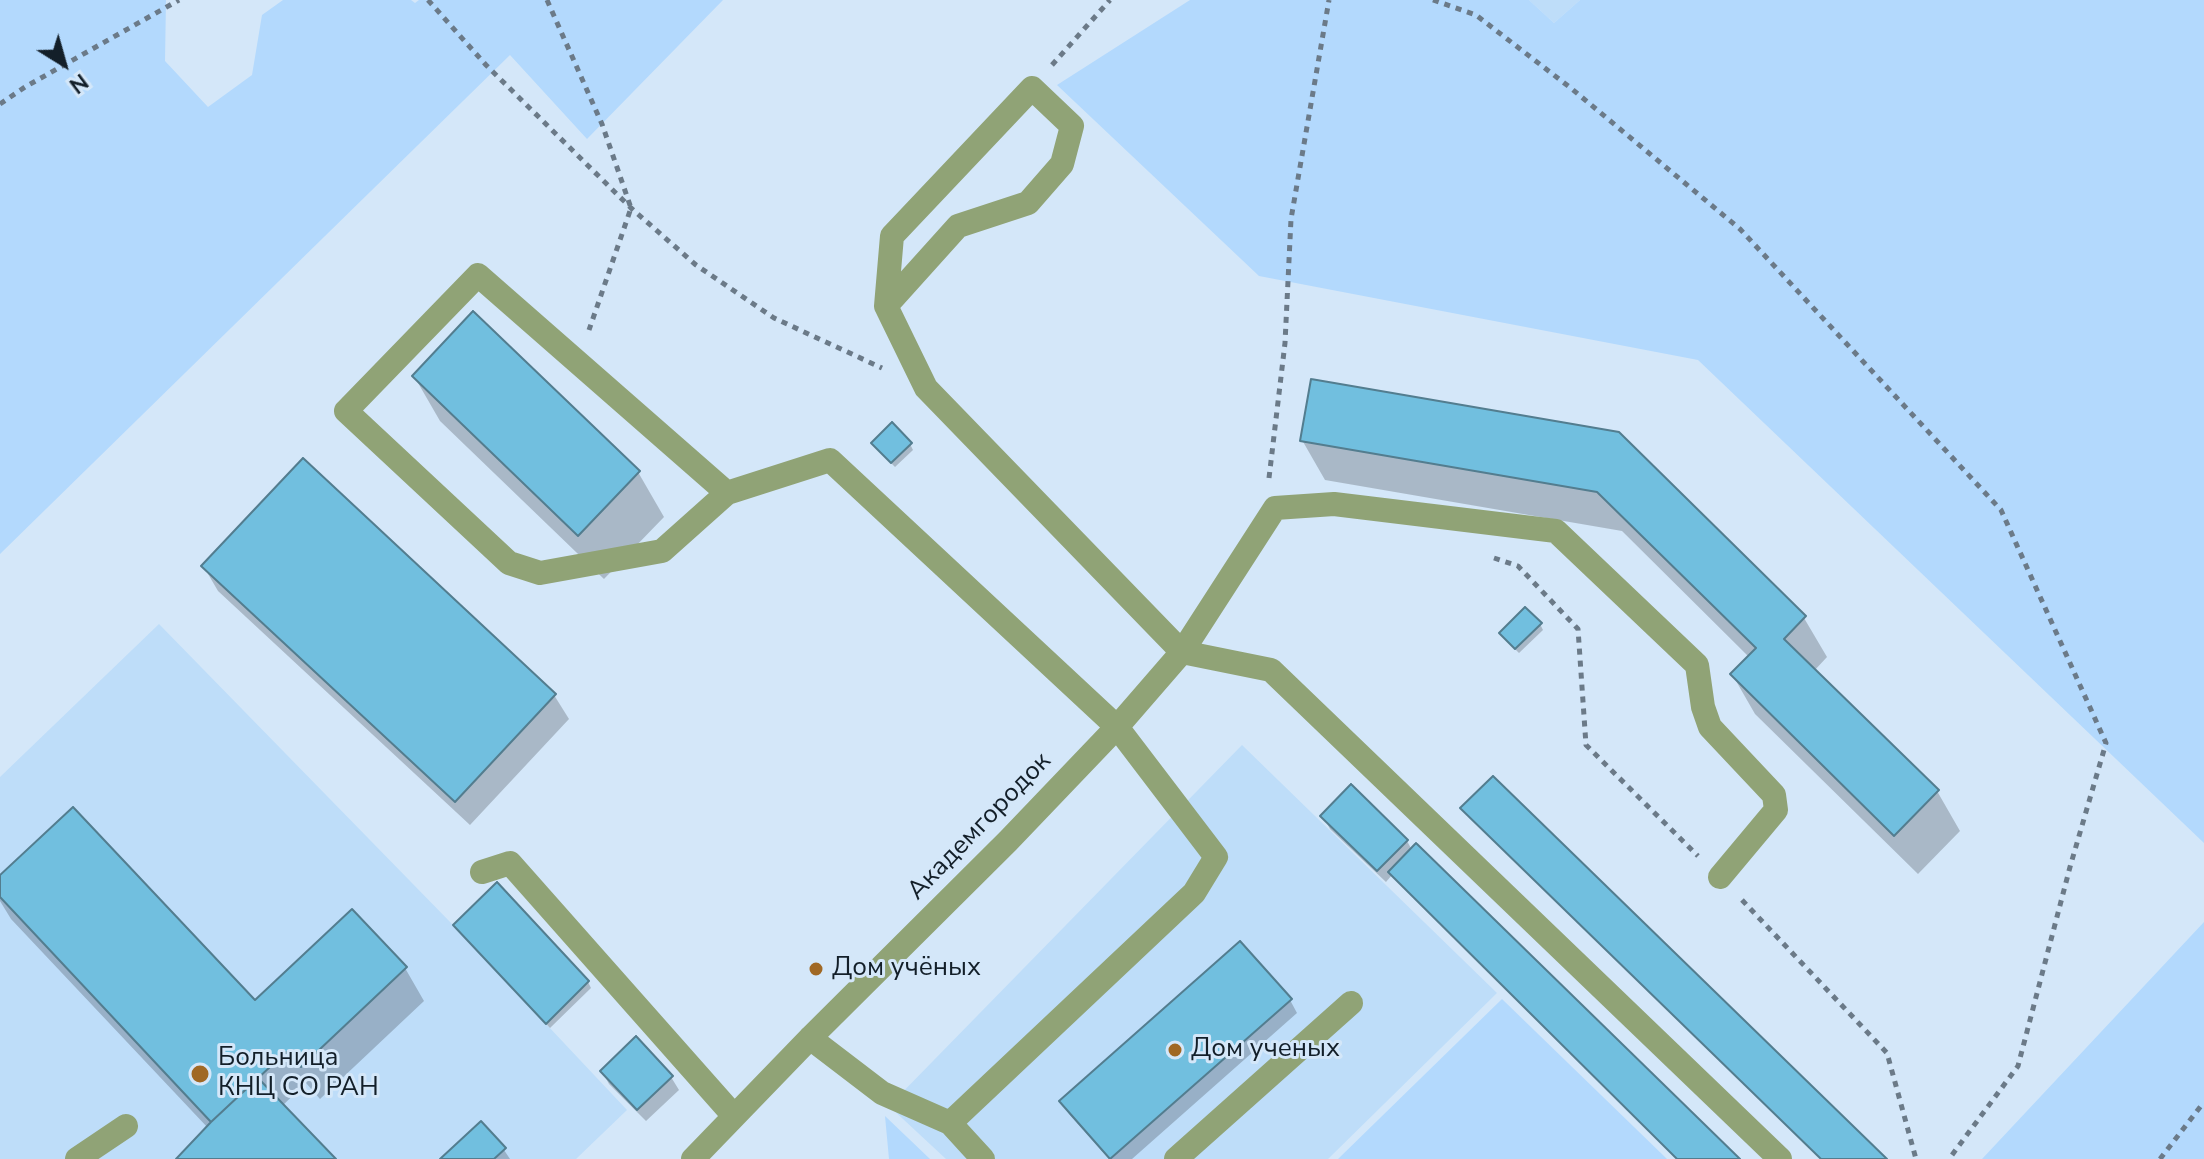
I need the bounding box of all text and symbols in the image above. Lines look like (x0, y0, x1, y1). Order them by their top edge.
north arrow (24, 24, 104, 104)
text: N (63, 66, 94, 100)
street label: Академгородок (902, 747, 1058, 907)
place label: Дом учёных (832, 953, 981, 985)
marker: Дом учёных (807, 960, 825, 978)
place label: Дом ученых (1191, 1034, 1340, 1066)
marker: Дом ученых (1166, 1041, 1184, 1059)
place label: Больница КНЦ СО РАН (218, 1043, 379, 1104)
marker: Больница КНЦ СО РАН (189, 1063, 211, 1085)

